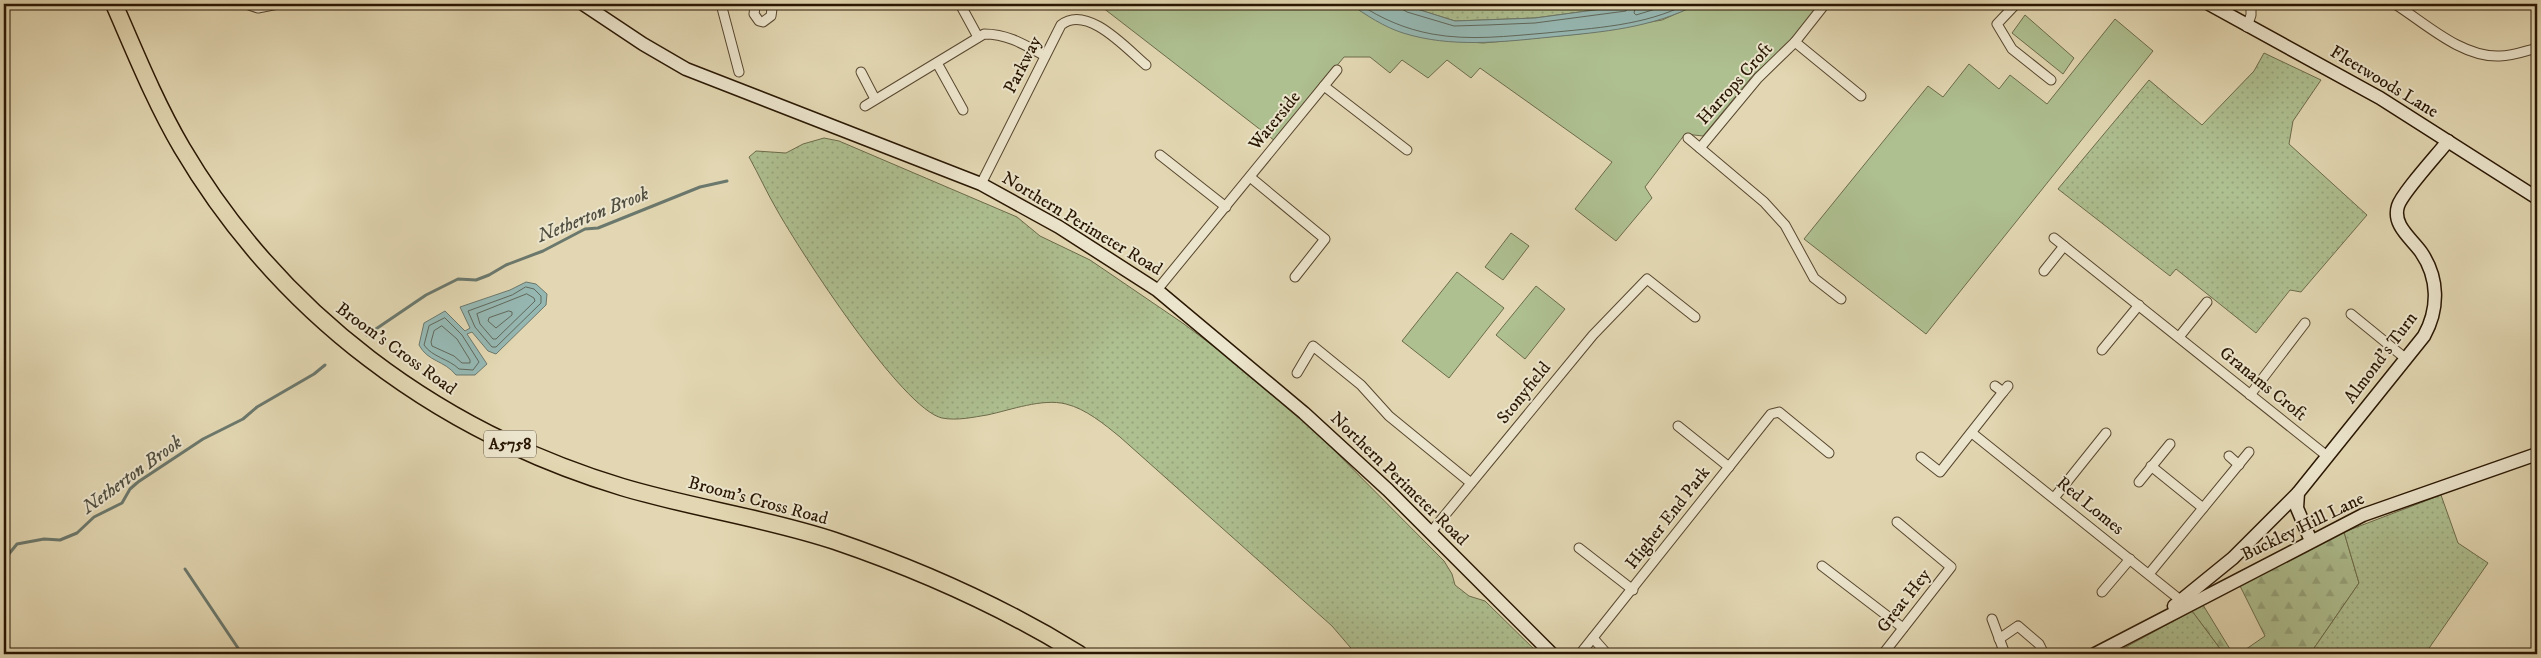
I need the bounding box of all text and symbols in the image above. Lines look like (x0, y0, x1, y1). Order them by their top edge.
street label: Parkway (999, 32, 1047, 97)
street label: Harrops Croft (1693, 38, 1778, 129)
street label: Fleetwoods Lane (2326, 41, 2442, 123)
street label: Waterside (1244, 87, 1306, 156)
street label: Northern Perimeter Road (998, 167, 1166, 281)
water label: Netherton Brook (533, 182, 652, 248)
street label: Broom's Cross Road (331, 298, 461, 400)
street label: Almond's Turn (2339, 307, 2423, 408)
street label: Granams Croft (2215, 342, 2311, 426)
street label: Stonyfield (1492, 357, 1556, 429)
street label: Northern Perimeter Road (1325, 407, 1473, 551)
road number: A5758 (484, 430, 536, 458)
water label: Netherton Brook (77, 431, 187, 520)
street label: Higher End Park (1621, 462, 1715, 574)
street label: Broom's Cross Road (686, 472, 830, 530)
street label: Red Lomes (2052, 472, 2128, 540)
street label: Buckley Hill Lane (2238, 488, 2368, 566)
street label: Great Hey (1872, 564, 1936, 637)

